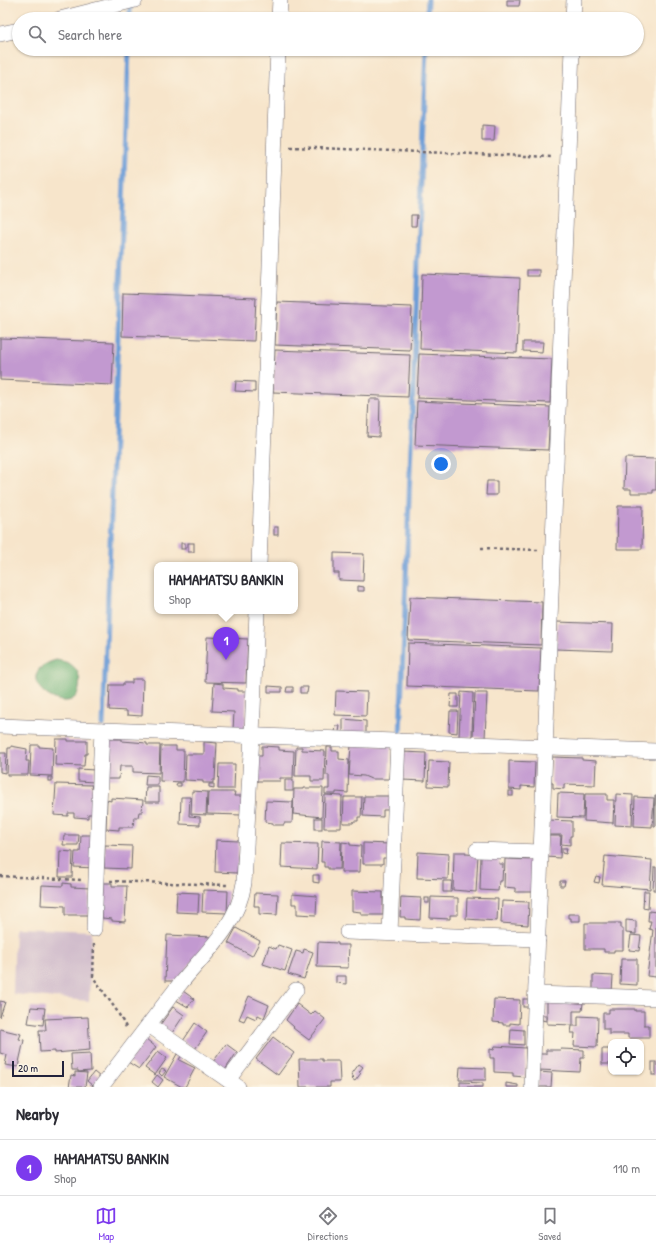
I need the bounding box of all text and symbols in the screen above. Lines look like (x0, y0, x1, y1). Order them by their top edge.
search box (12, 12, 644, 56)
icon: search (26, 23, 48, 45)
text: Search here (58, 24, 122, 45)
your location (431, 454, 451, 474)
popup (154, 562, 298, 614)
text: HAMAMATSU BANKIN (169, 569, 283, 590)
text: Shop (169, 590, 191, 608)
pin: 1 (213, 627, 239, 660)
map controls (608, 1039, 644, 1075)
button: locate (608, 1039, 644, 1075)
scale bar (12, 1059, 64, 1078)
text: 20 m (18, 1061, 38, 1075)
text: Nearby (16, 1102, 59, 1125)
text: HAMAMATSU BANKIN (54, 1148, 169, 1169)
text: 1 (27, 1159, 31, 1177)
text: 110 m (613, 1159, 640, 1177)
text: Shop (54, 1169, 76, 1187)
tab: Map (95, 1205, 117, 1243)
tab: Directions (308, 1205, 348, 1243)
tab: Saved (538, 1205, 561, 1243)

